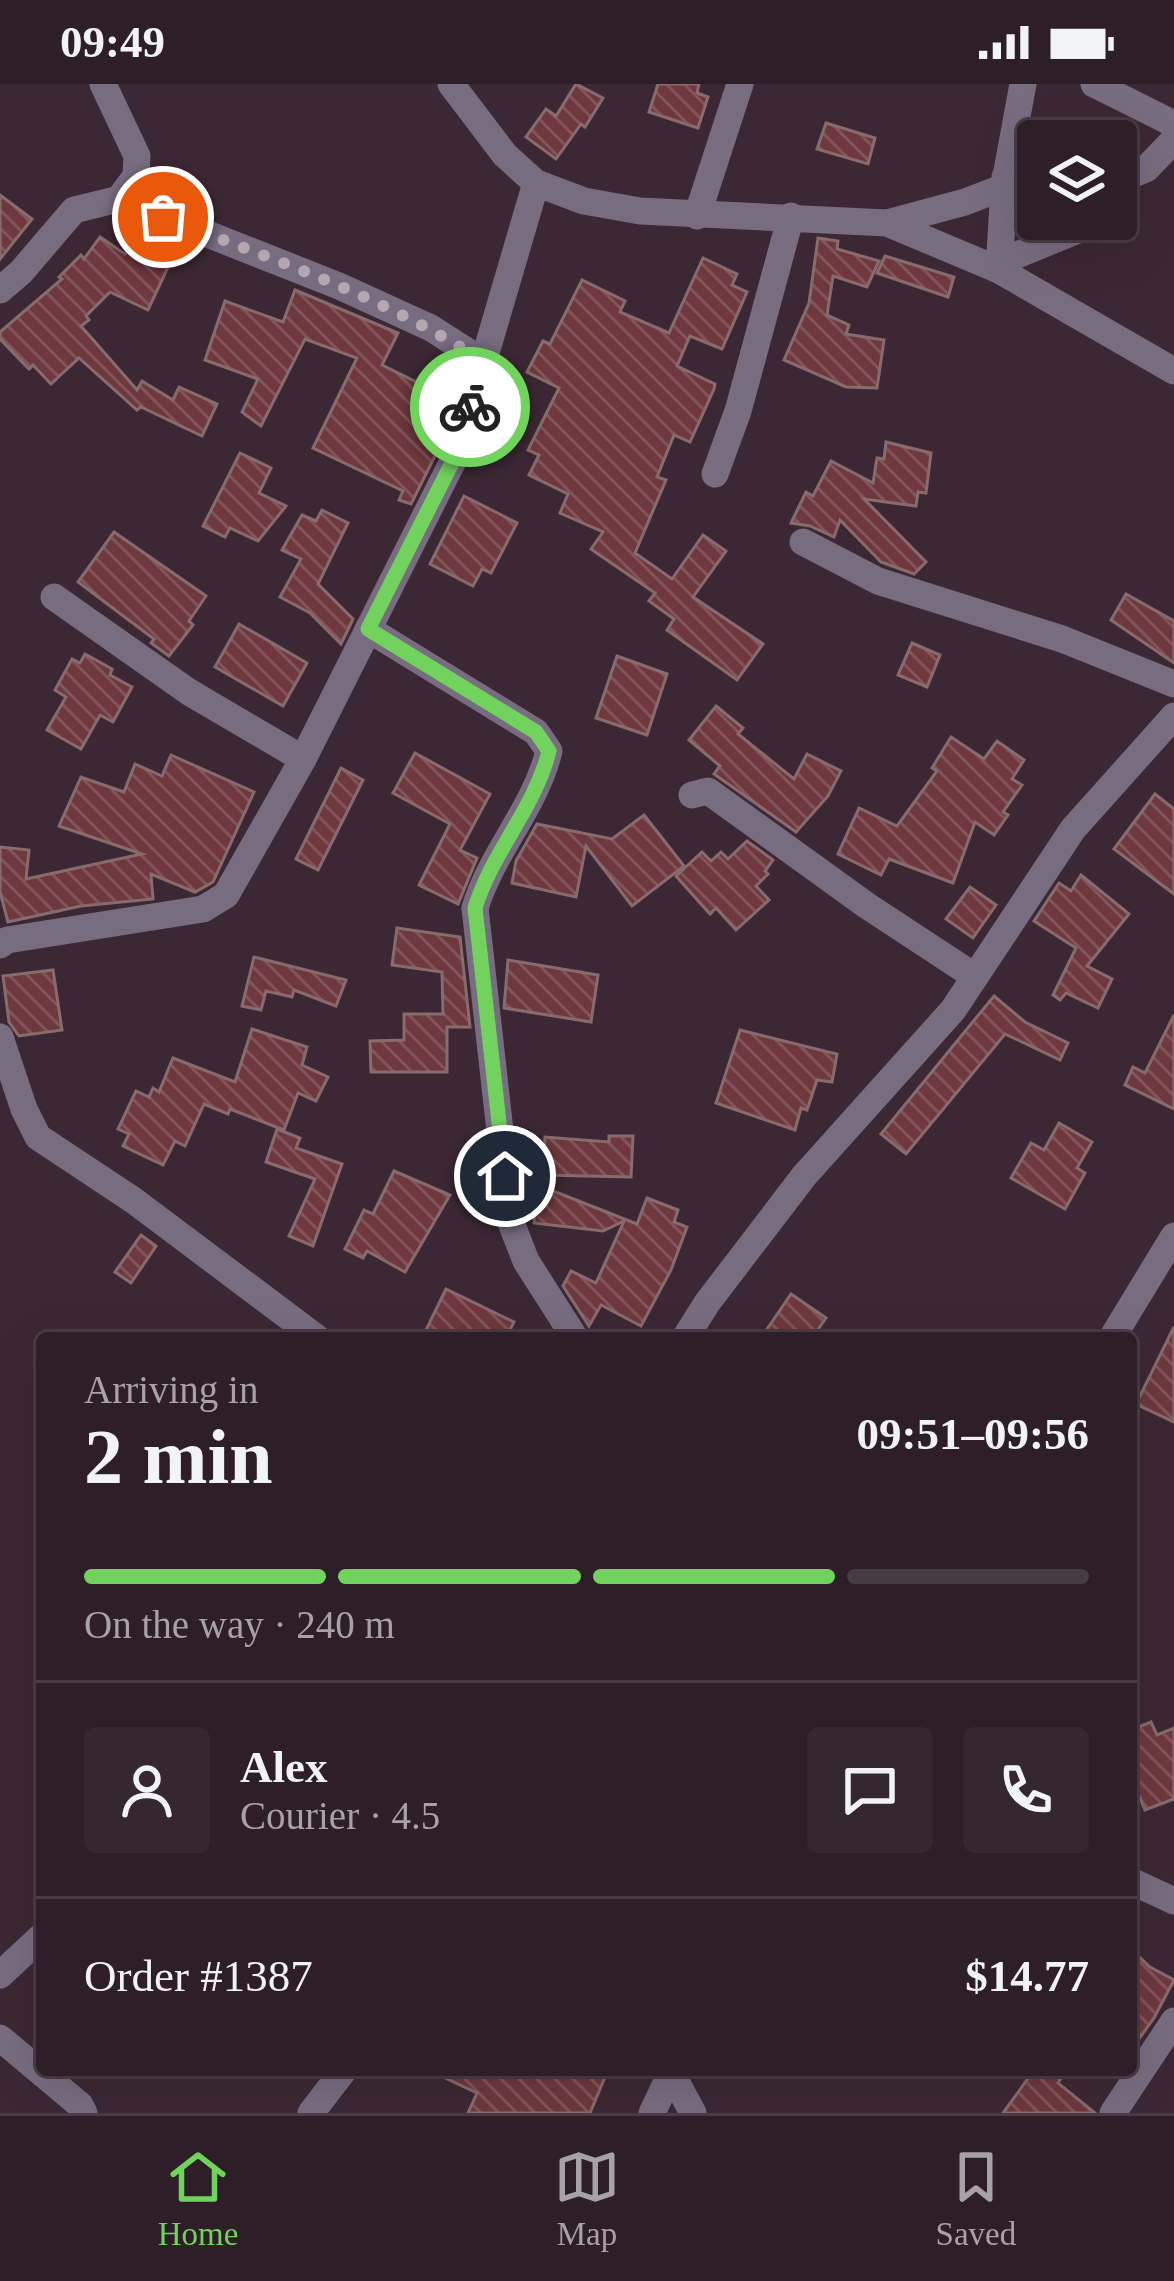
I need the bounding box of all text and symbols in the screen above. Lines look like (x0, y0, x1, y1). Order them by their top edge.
text: 09:49 (60, 17, 165, 67)
map controls (1017, 120, 1137, 240)
button: layers (1017, 120, 1137, 240)
pin (112, 166, 214, 268)
icon: bag (130, 184, 196, 250)
courier (410, 347, 530, 467)
icon: bike (437, 374, 503, 440)
pin (454, 1125, 556, 1227)
icon: home (472, 1143, 538, 1209)
text: Arriving in (84, 1368, 258, 1411)
text: 09:51–09:56 (857, 1409, 1089, 1459)
text: 2 min (84, 1413, 273, 1500)
text: On the way · 240 m (84, 1603, 395, 1646)
button: person (84, 1727, 210, 1853)
button: chat (807, 1727, 933, 1853)
button: phone (963, 1727, 1089, 1853)
text: Alex (240, 1742, 327, 1792)
text: Courier · 4.5 (240, 1794, 440, 1837)
text: Order #1387 (84, 1951, 313, 2001)
text: $14.77 (965, 1951, 1089, 2001)
tab: Home (158, 2144, 238, 2253)
tab: Map (554, 2144, 620, 2253)
tab: Saved (936, 2144, 1016, 2253)

